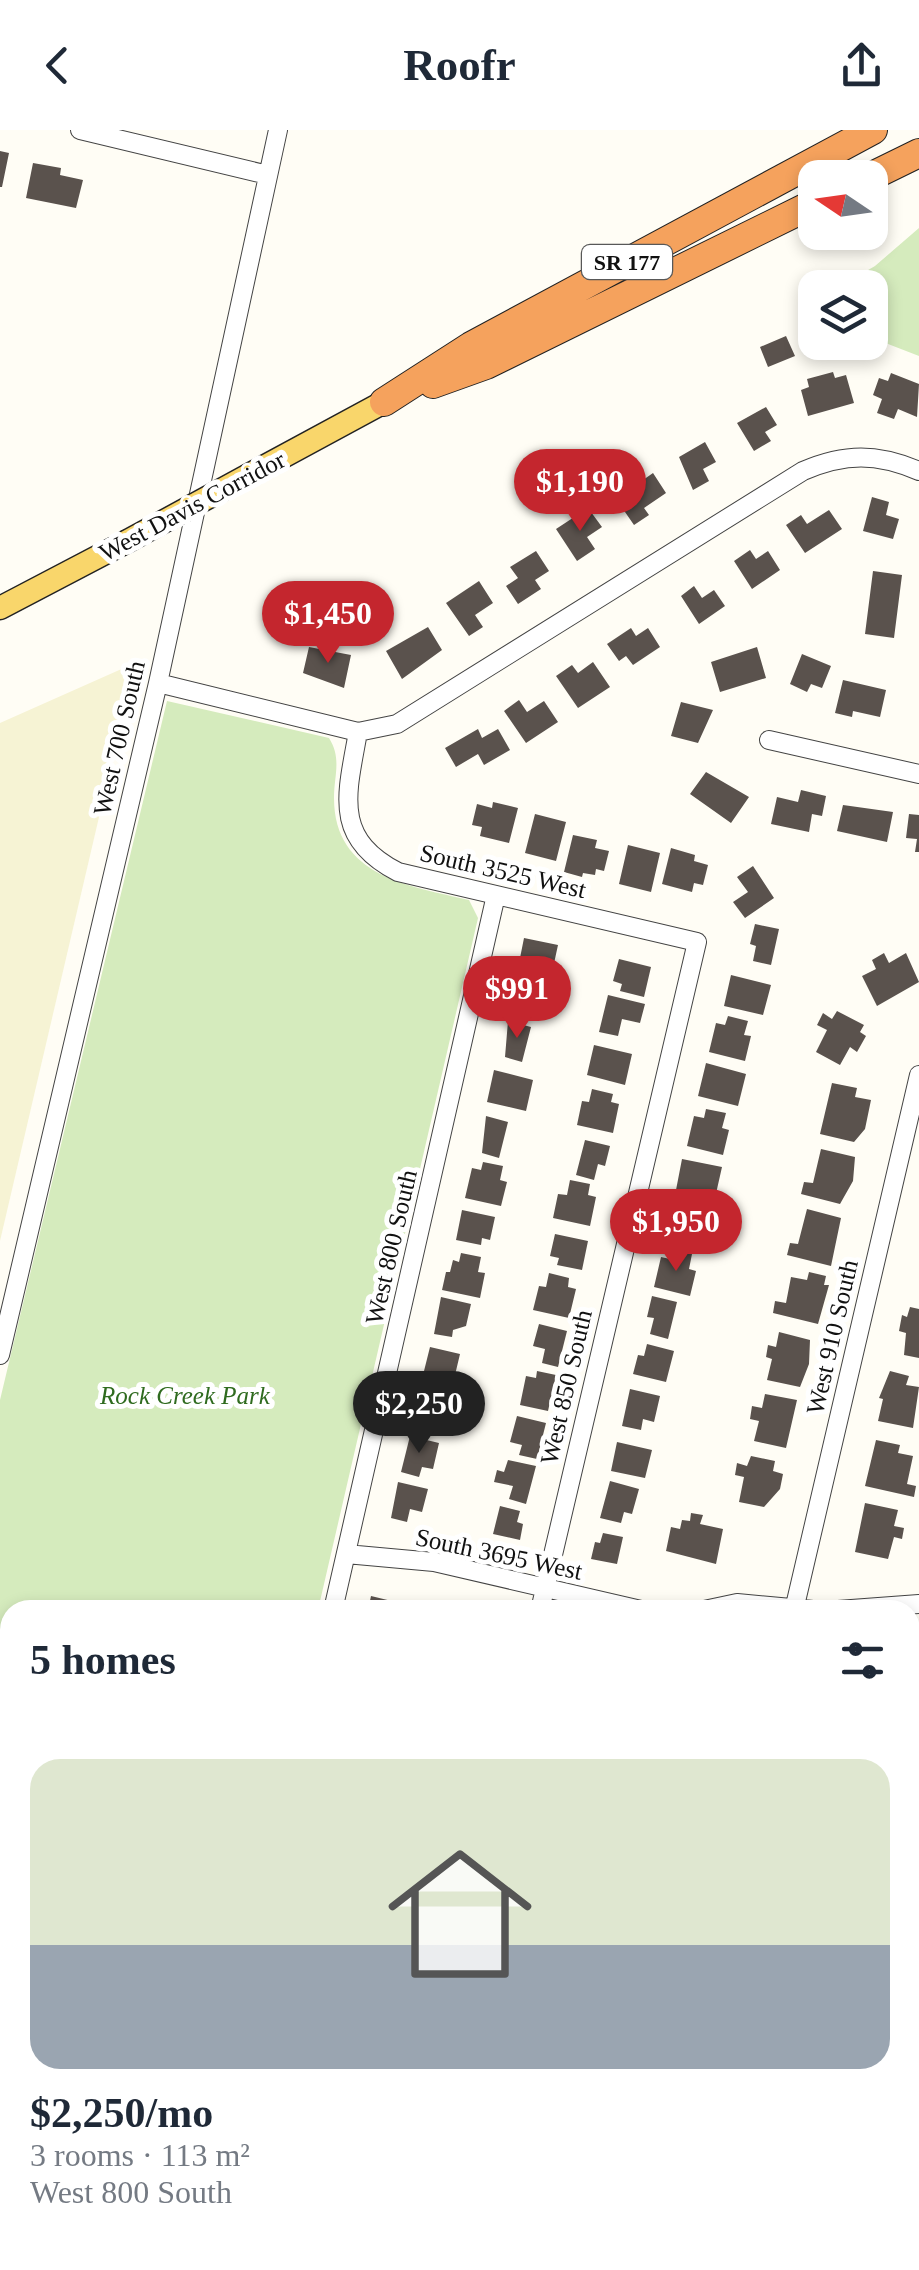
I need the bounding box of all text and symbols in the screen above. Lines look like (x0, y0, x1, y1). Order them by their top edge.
icon: back (30, 38, 85, 93)
icon: share (834, 38, 889, 93)
text: Roofr (403, 40, 516, 90)
north arrow (798, 160, 888, 250)
map controls (798, 160, 888, 360)
road number: SR 177 (582, 245, 672, 279)
button: layers (798, 270, 888, 360)
street label: West Davis Corridor (95, 445, 290, 566)
pin: $1,190 (499, 449, 661, 534)
text: $1,190 (536, 463, 624, 499)
pin: $1,450 (247, 581, 409, 666)
text: $1,450 (284, 595, 372, 631)
street label: West 700 South (88, 658, 150, 818)
street label: South 3525 West (417, 839, 589, 903)
pin: $991 (458, 956, 576, 1041)
text: $991 (485, 970, 549, 1006)
street label: West 800 South (360, 1167, 422, 1327)
pin: $1,950 (595, 1189, 757, 1274)
text: $1,950 (632, 1203, 720, 1239)
street label: West 910 South (801, 1257, 863, 1417)
street label: West 850 South (535, 1307, 597, 1467)
pin: $2,250 (338, 1371, 500, 1456)
park label: Rock Creek Park (99, 1382, 271, 1409)
text: $2,250 (375, 1385, 463, 1421)
street label: South 3695 West (413, 1523, 585, 1585)
icon: filters (835, 1633, 890, 1688)
text: 5 homes (30, 1637, 176, 1683)
icon: home (370, 1824, 550, 2004)
text: $2,250/mo (30, 2090, 213, 2136)
text: 3 rooms · 113 m² (30, 2137, 250, 2173)
text: West 800 South (30, 2174, 232, 2210)

